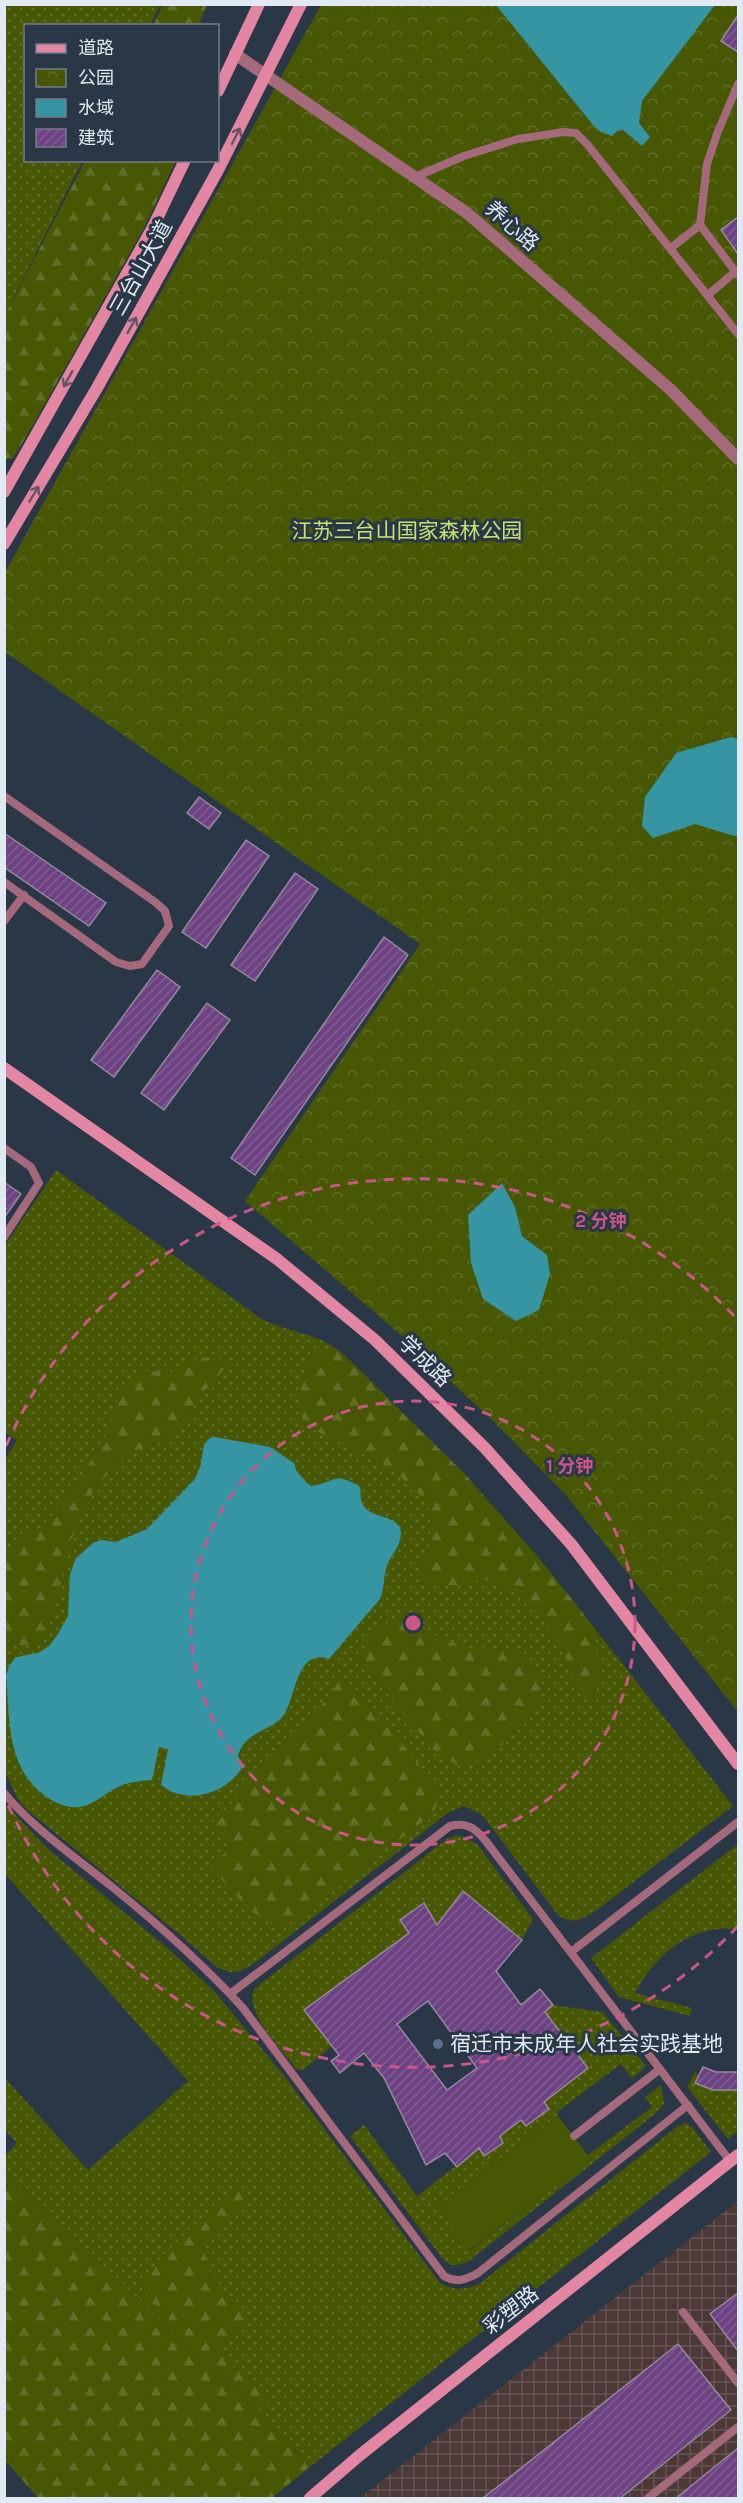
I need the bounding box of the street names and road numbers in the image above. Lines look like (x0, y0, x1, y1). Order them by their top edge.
street label: 养心路 (480, 196, 544, 256)
street label: 三台山大道 (105, 216, 177, 320)
street label: 学成路 (394, 1330, 456, 1392)
street label: 彩塑路 (479, 2281, 543, 2339)

